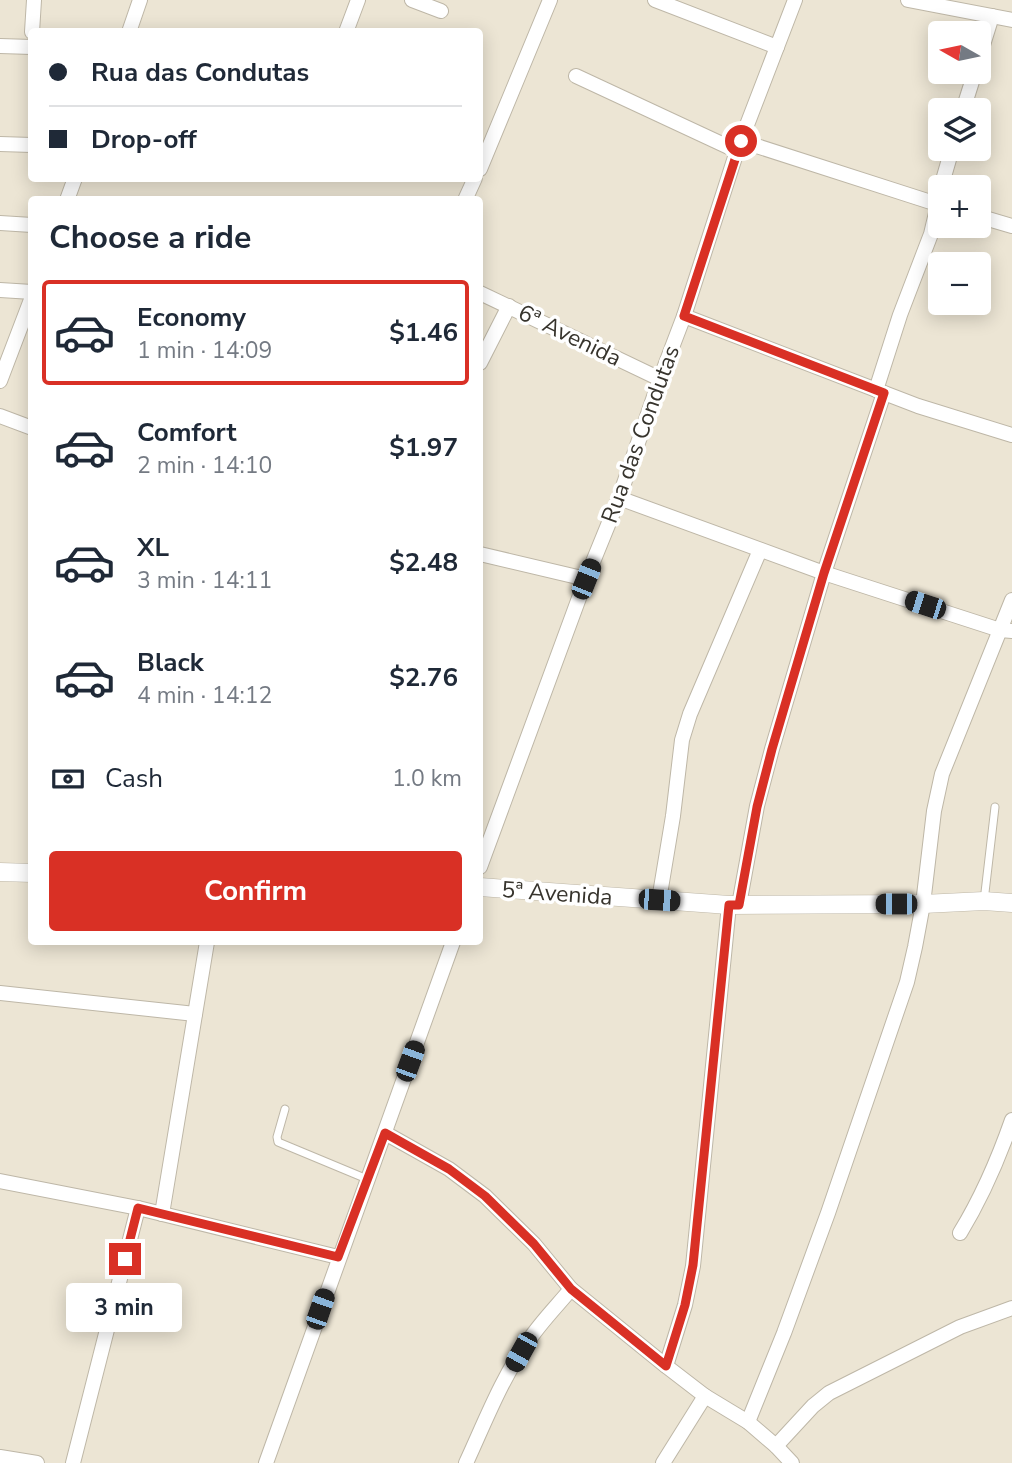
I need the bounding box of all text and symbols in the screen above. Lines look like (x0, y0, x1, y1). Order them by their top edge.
north arrow (928, 21, 990, 84)
map controls (928, 21, 991, 315)
text: Rua das Condutas (91, 55, 309, 90)
button: layers (928, 98, 991, 161)
text: Drop-off (91, 122, 197, 157)
route start (725, 125, 757, 157)
button: + (928, 175, 991, 238)
text: Choose a ride (49, 216, 251, 259)
button: − (928, 252, 991, 315)
street label: 6ª Avenida (513, 297, 627, 374)
text: Economy (137, 300, 246, 335)
icon: car (53, 301, 116, 364)
text: $1.46 (389, 315, 458, 350)
text: 1 min · 14:09 (137, 335, 272, 366)
street label: Rua das Condutas (594, 341, 687, 527)
text: Comfort (137, 415, 237, 450)
icon: car (53, 416, 116, 479)
text: $1.97 (389, 430, 458, 465)
text: 2 min · 14:10 (137, 450, 272, 481)
text: XL (137, 530, 169, 565)
icon: car (53, 531, 116, 594)
text: $2.48 (389, 545, 458, 580)
car (569, 556, 604, 602)
text: 3 min · 14:11 (137, 565, 272, 596)
car (902, 589, 949, 621)
text: Black (137, 645, 204, 680)
icon: car (53, 646, 116, 709)
text: $2.76 (389, 660, 458, 695)
text: 4 min · 14:12 (137, 680, 272, 711)
icon: cash (49, 760, 87, 798)
text: Cash (105, 761, 163, 796)
text: 1.0 km (392, 763, 462, 794)
button: Confirm (49, 851, 462, 931)
street label: 5ª Avenida (500, 874, 614, 913)
car (638, 888, 681, 912)
car (876, 894, 918, 915)
car (393, 1038, 428, 1084)
route end (109, 1243, 141, 1275)
callout: 3 min (67, 1284, 183, 1332)
car (304, 1286, 337, 1332)
text: 3 min (94, 1292, 154, 1323)
car (502, 1329, 541, 1375)

